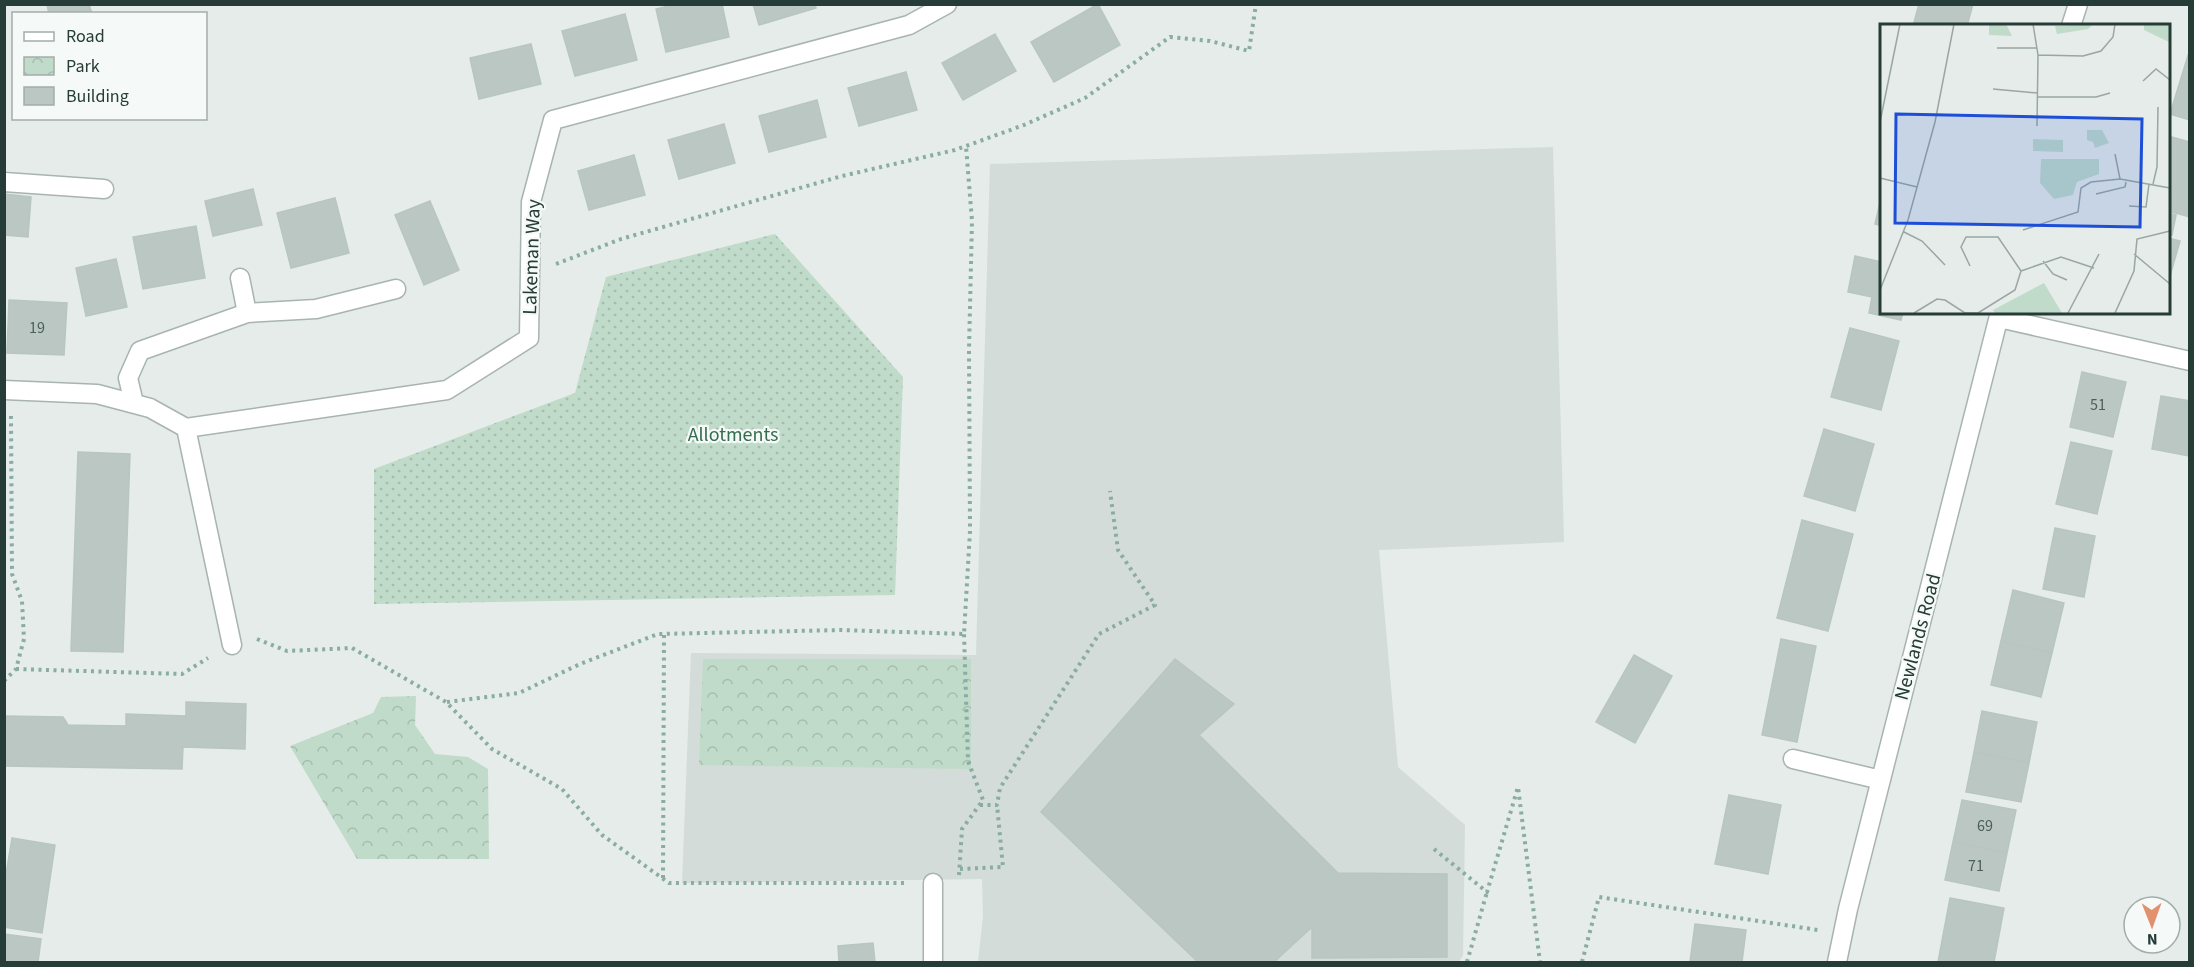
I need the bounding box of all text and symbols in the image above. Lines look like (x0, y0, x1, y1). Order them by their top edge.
legend (12, 12, 207, 120)
text: Road (66, 24, 105, 49)
inset map (1880, 24, 2170, 314)
text: Park (66, 54, 100, 79)
text: Building (66, 84, 129, 109)
street label: Lakeman Way (516, 198, 548, 315)
house number: 19 (29, 317, 45, 339)
house number: 51 (2090, 394, 2106, 416)
park label: Allotments (688, 421, 778, 449)
street label: Newlands Road (1888, 571, 1948, 703)
house number: 69 (1977, 815, 1993, 837)
house number: 71 (1968, 855, 1984, 877)
north arrow (2122, 895, 2182, 955)
text: N (2147, 928, 2158, 950)

